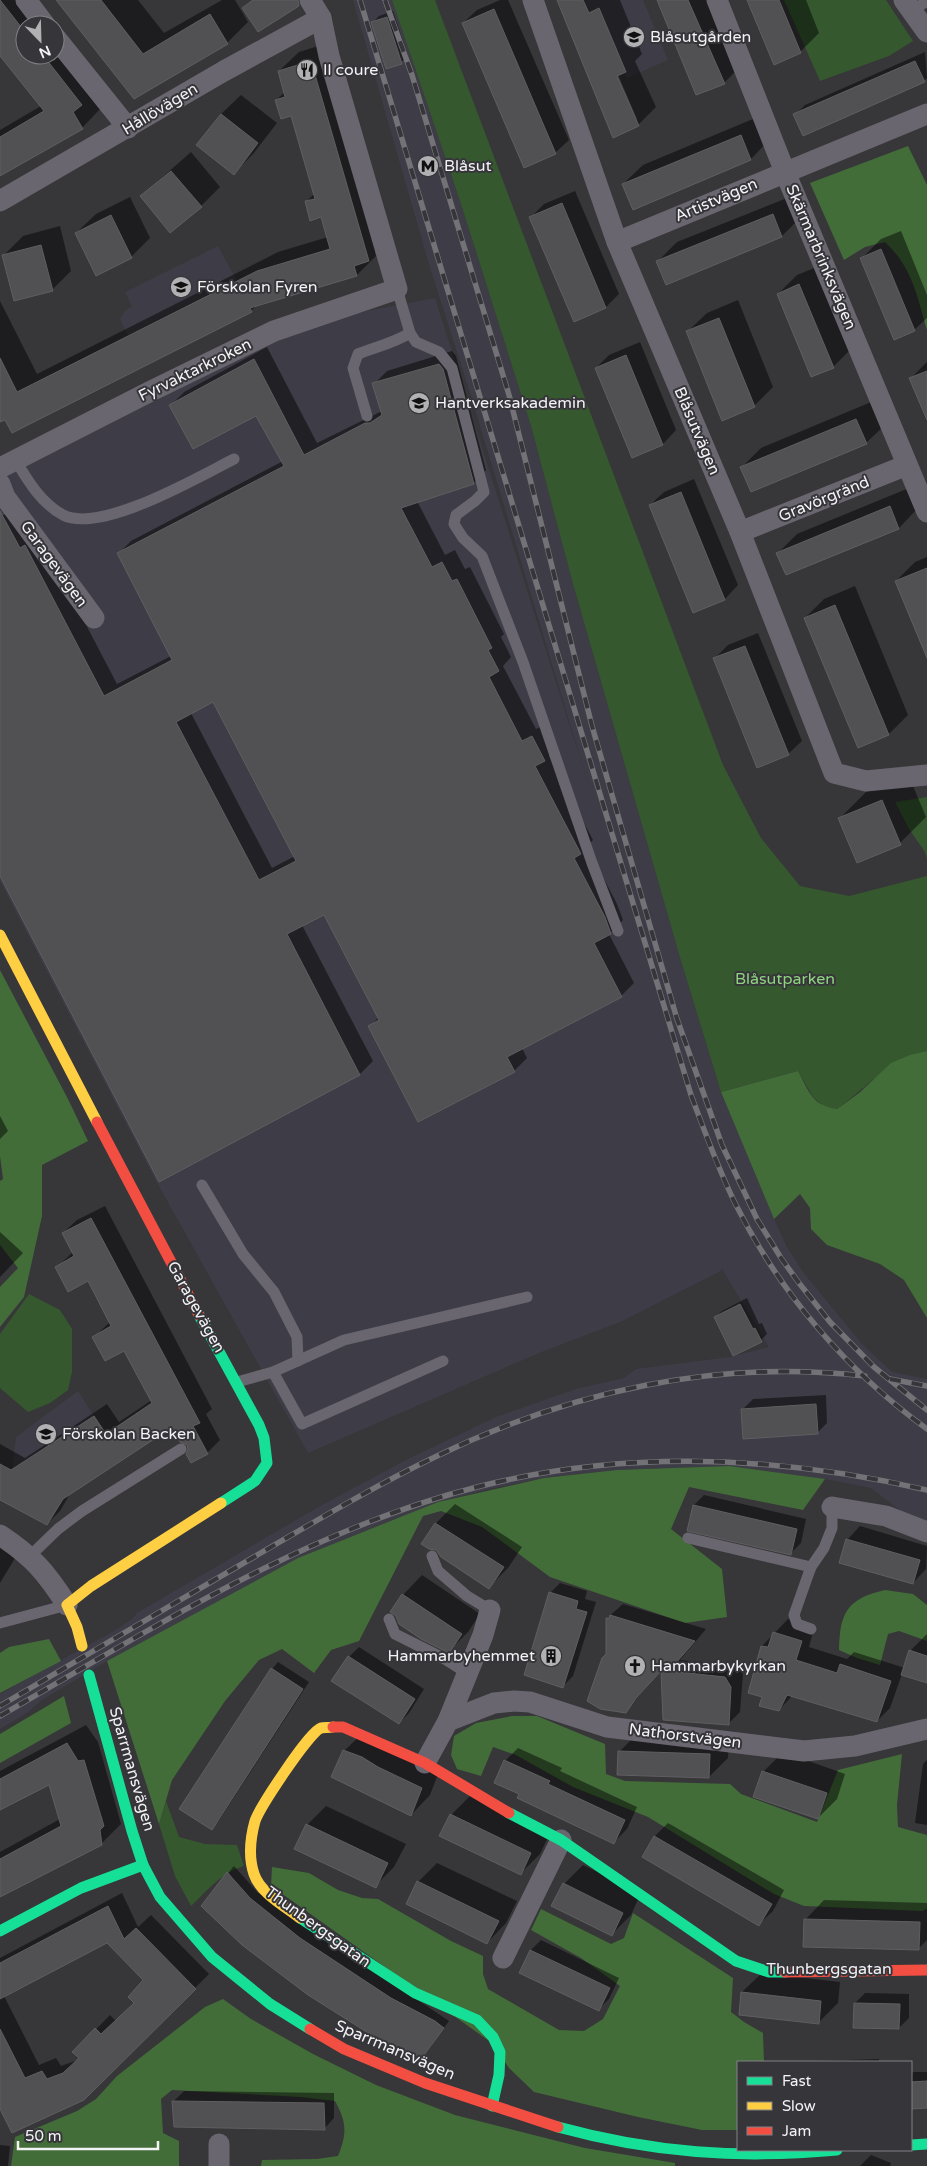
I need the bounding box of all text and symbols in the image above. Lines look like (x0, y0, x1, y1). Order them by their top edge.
north arrow (15, 15, 65, 65)
school or university icon: Blåsutgården (622, 25, 646, 49)
place label: Blåsutgården (650, 27, 751, 47)
text: N (36, 41, 53, 62)
restaurant icon: Il coure (295, 58, 319, 82)
place label: Il coure (323, 60, 378, 80)
street label: Hållövägen (118, 79, 202, 139)
metro station icon: Blåsut (416, 154, 440, 178)
place label: Blåsut (444, 156, 492, 176)
street label: Artistvägen (672, 174, 760, 226)
street label: Skärmarbrinksvägen (781, 181, 861, 333)
school or university icon: Förskolan Fyren (169, 275, 193, 299)
place label: Förskolan Fyren (197, 277, 318, 297)
street label: Fyrvaktarkroken (135, 334, 255, 406)
street label: Blåsutvägen (669, 384, 725, 478)
school or university icon: Hantverksakademin (407, 391, 431, 415)
place label: Hantverksakademin (435, 393, 586, 413)
street label: Gravörgränd (776, 472, 872, 526)
street label: Garagevägen (16, 517, 92, 611)
park label: Blåsutparken (735, 969, 835, 989)
street label: Garagevägen (163, 1258, 229, 1356)
school or university icon: Förskolan Backen (34, 1422, 58, 1446)
place label: Förskolan Backen (62, 1424, 196, 1444)
building icon: Hammarbyhemmet (539, 1644, 563, 1668)
place label: Hammarbyhemmet (388, 1646, 535, 1666)
church icon: Hammarbykyrkan (623, 1654, 647, 1678)
place label: Hammarbykyrkan (651, 1656, 786, 1676)
street label: Sparrmansvägen (105, 1705, 159, 1833)
street label: Nathorstvägen (628, 1719, 742, 1753)
street label: Thunbergsgatan (261, 1882, 375, 1972)
street label: Thunbergsgatan (766, 1959, 892, 1979)
street label: Sparrmansvägen (332, 2016, 458, 2084)
legend (737, 2061, 912, 2151)
text: Fast (782, 2072, 812, 2090)
text: Slow (782, 2097, 816, 2115)
scale bar (18, 2118, 158, 2150)
text: Jam (782, 2122, 811, 2140)
text: 50 m (25, 2127, 62, 2145)

